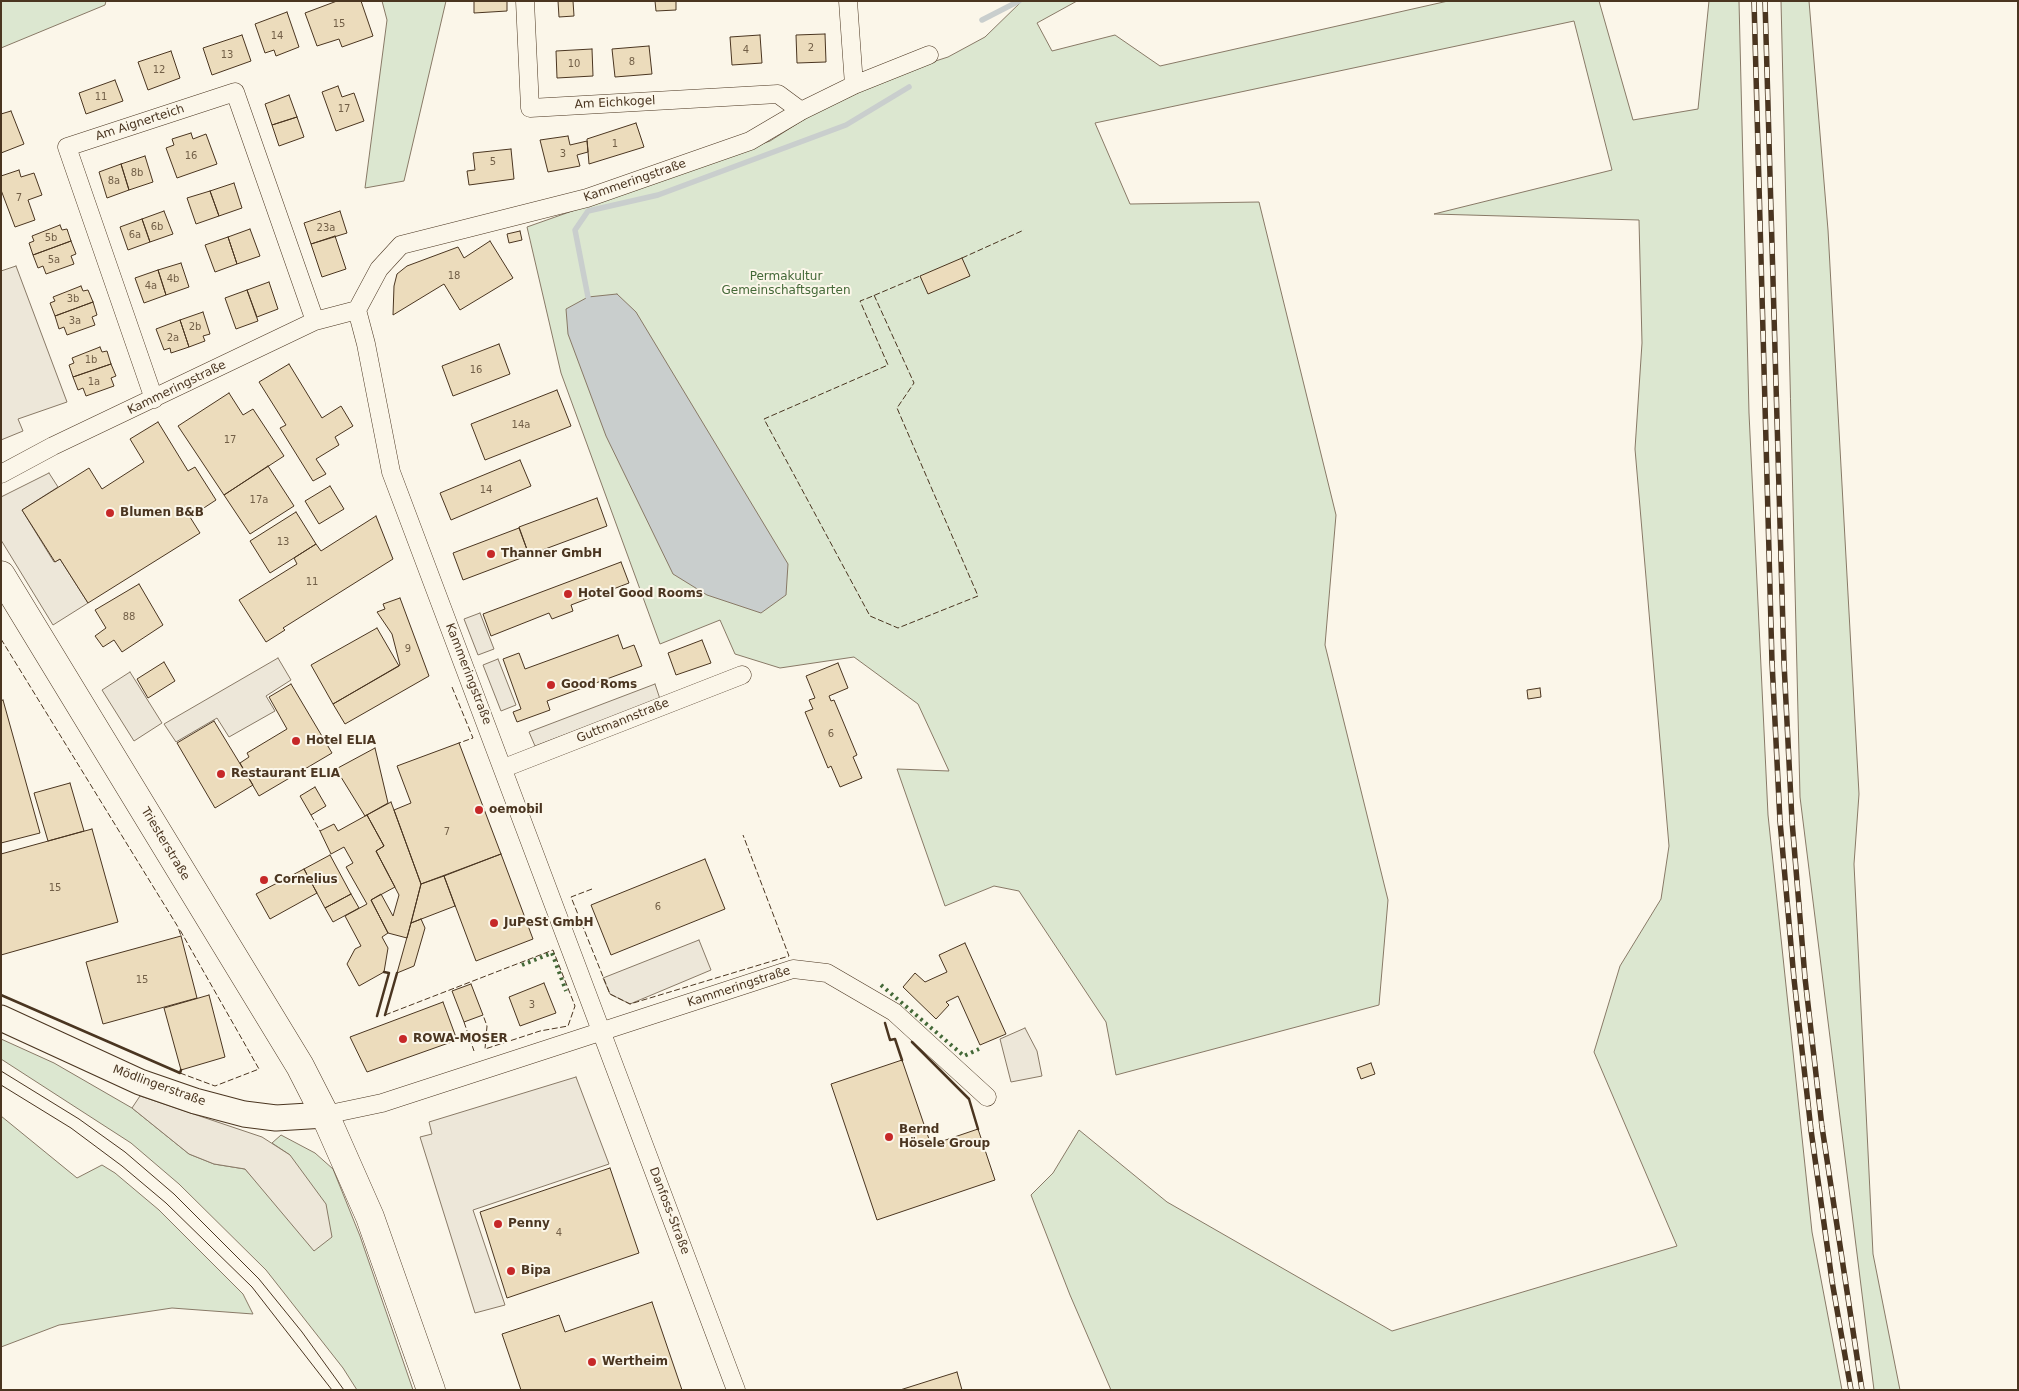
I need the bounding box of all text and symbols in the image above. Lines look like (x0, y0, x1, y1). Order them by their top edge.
house number: 15 (333, 18, 345, 30)
house number: 14 (271, 30, 283, 42)
house number: 2 (808, 42, 814, 54)
house number: 4 (743, 44, 749, 56)
house number: 13 (221, 49, 233, 61)
house number: 8 (629, 56, 635, 68)
house number: 10 (568, 58, 580, 70)
house number: 12 (153, 64, 165, 76)
house number: 11 (95, 91, 107, 103)
street label: Am Eichkogel (574, 94, 656, 112)
street label: Am Aignerteich (94, 102, 186, 144)
house number: 17 (338, 103, 350, 115)
house number: 1 (612, 138, 618, 150)
house number: 3 (560, 148, 566, 160)
house number: 16 (185, 150, 197, 162)
house number: 5 (490, 156, 496, 168)
street label: Kammeringstraße (582, 157, 688, 205)
house number: 8b (131, 167, 143, 179)
house number: 8a (108, 175, 120, 187)
house number: 7 (16, 192, 22, 204)
house number: 6b (151, 221, 163, 233)
house number: 23a (317, 222, 335, 234)
house number: 6a (129, 229, 141, 241)
house number: 5b (45, 232, 57, 244)
house number: 5a (48, 254, 60, 266)
house number: 18 (448, 270, 460, 282)
park label: Permakultur Gemeinschaftsgarten (721, 270, 851, 298)
house number: 4b (167, 273, 179, 285)
house number: 4a (145, 280, 157, 292)
house number: 3b (67, 293, 79, 305)
house number: 3a (69, 315, 81, 327)
house number: 2b (189, 321, 201, 333)
house number: 2a (167, 332, 179, 344)
house number: 1b (85, 354, 97, 366)
street label: Kammeringstraße (126, 358, 228, 418)
house number: 16 (470, 364, 482, 376)
house number: 1a (88, 376, 100, 388)
house number: 14a (512, 419, 530, 431)
house number: 17 (224, 434, 236, 446)
house number: 14 (480, 484, 492, 496)
house number: 17a (250, 494, 268, 506)
place label: Blumen B&B (120, 506, 204, 520)
marker: Blumen B&B (104, 507, 116, 519)
house number: 13 (277, 536, 289, 548)
place label: Thanner GmbH (501, 547, 602, 561)
marker: Thanner GmbH (485, 548, 497, 560)
house number: 11 (306, 576, 318, 588)
place label: Hotel Good Rooms (578, 587, 703, 601)
marker: Hotel Good Rooms (562, 588, 574, 600)
house number: 88 (123, 611, 135, 623)
street label: Kammeringstraße (442, 621, 494, 727)
house number: 9 (405, 643, 411, 655)
place label: Good Roms (561, 678, 637, 692)
marker: Good Roms (545, 679, 557, 691)
street label: Guttmannstraße (575, 696, 671, 746)
house number: 6 (828, 728, 834, 740)
place label: Hotel ELIA (306, 734, 376, 748)
marker: Hotel ELIA (290, 735, 302, 747)
place label: Restaurant ELIA (231, 767, 340, 781)
marker: Restaurant ELIA (215, 768, 227, 780)
place label: oemobil (489, 803, 543, 817)
marker: oemobil (473, 804, 485, 816)
street label: Triesterstraße (138, 805, 192, 883)
house number: 7 (444, 826, 450, 838)
place label: Cornelius (274, 873, 338, 887)
marker: Cornelius (258, 874, 270, 886)
house number: 15 (49, 882, 61, 894)
house number: 6 (655, 901, 661, 913)
place label: JuPeSt GmbH (504, 916, 593, 930)
marker: JuPeSt GmbH (488, 917, 500, 929)
street label: Kammeringstraße (686, 964, 792, 1010)
house number: 15 (136, 974, 148, 986)
house number: 3 (529, 999, 535, 1011)
place label: ROWA-MOSER (413, 1032, 508, 1046)
marker: ROWA-MOSER (397, 1033, 409, 1045)
street label: Mödlingerstraße (111, 1063, 207, 1109)
place label: Bernd Hösele Group (899, 1123, 990, 1151)
marker: Bernd Hösele Group (883, 1131, 895, 1143)
street label: Danfoss-Straße (646, 1165, 692, 1257)
place label: Penny (508, 1217, 550, 1231)
marker: Penny (492, 1218, 504, 1230)
house number: 4 (556, 1227, 562, 1239)
place label: Bipa (521, 1264, 551, 1278)
marker: Bipa (505, 1265, 517, 1277)
place label: Wertheim (602, 1355, 668, 1369)
marker: Wertheim (586, 1356, 598, 1368)

